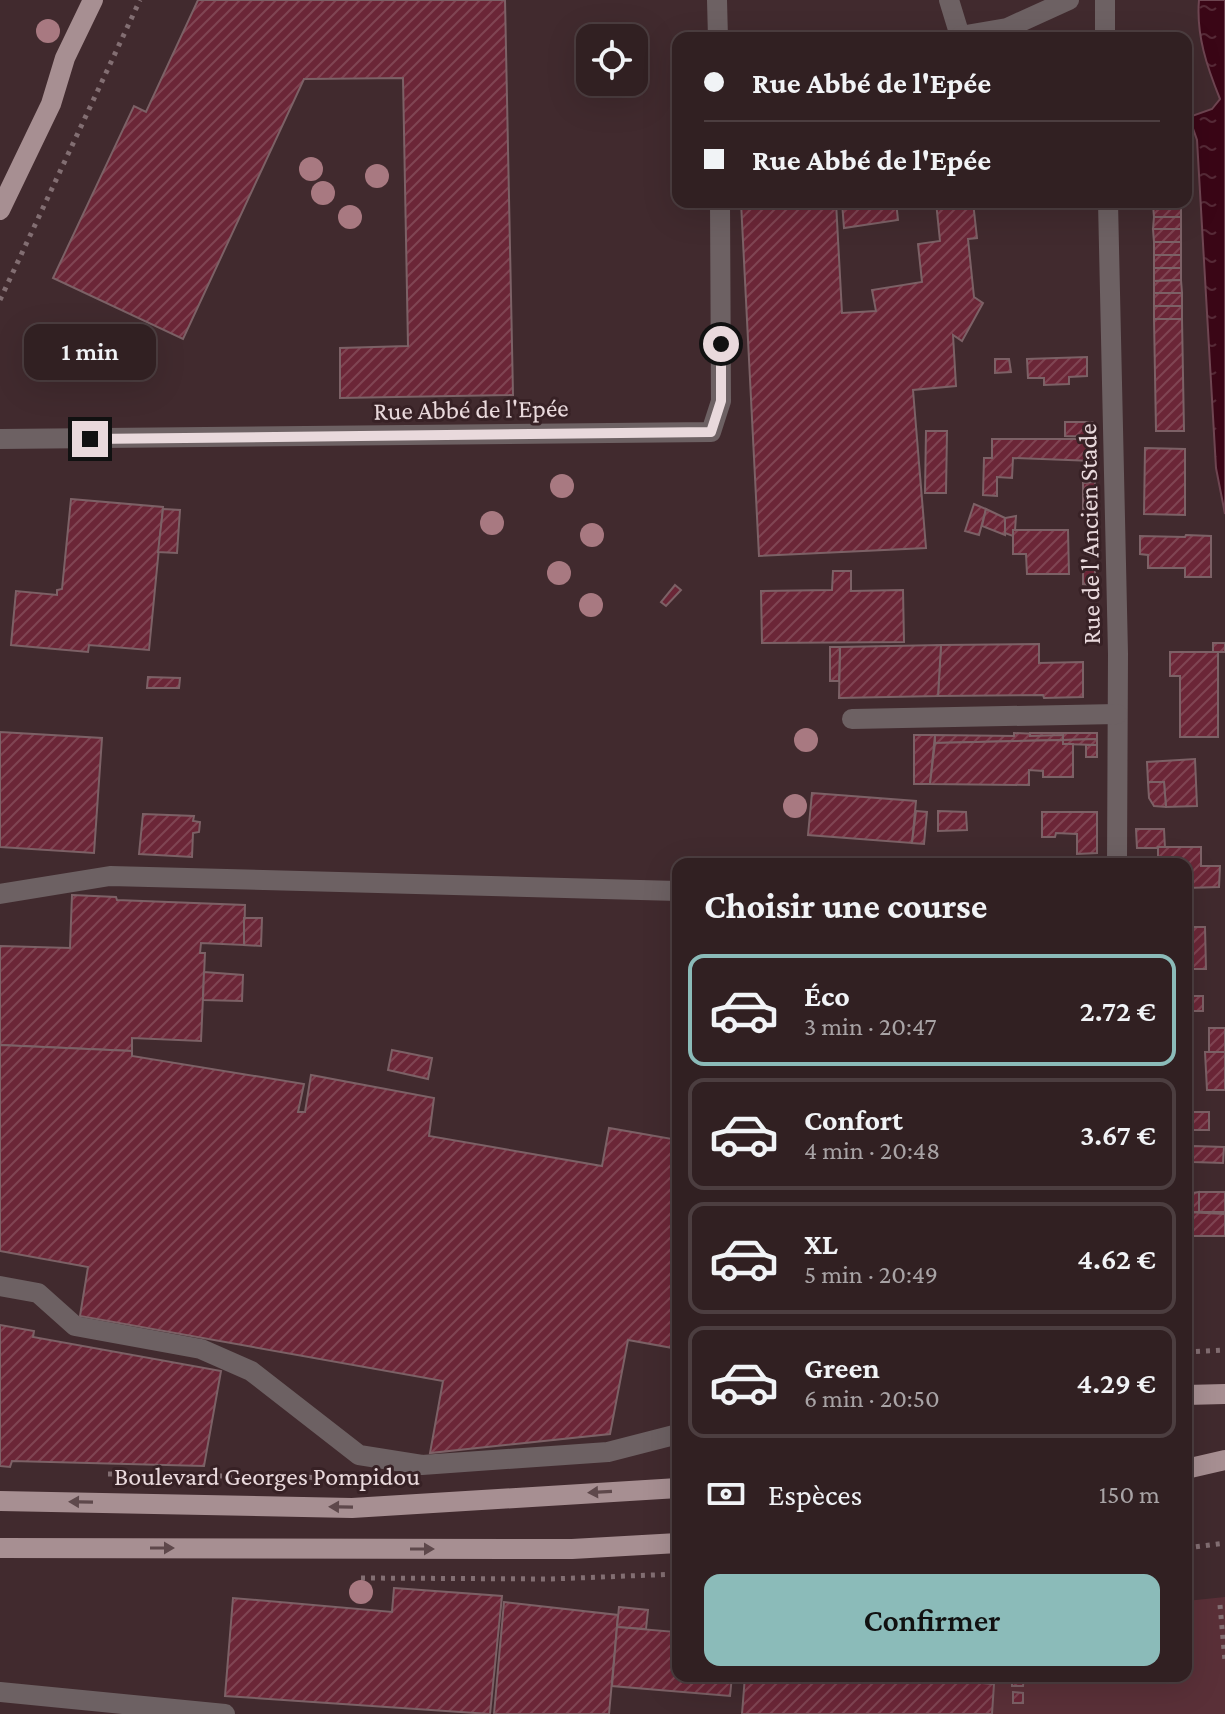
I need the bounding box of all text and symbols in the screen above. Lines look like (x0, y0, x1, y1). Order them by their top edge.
map controls (576, 24, 648, 96)
button: locate (576, 24, 648, 96)
text: Rue Abbé de l'Epée (752, 66, 991, 99)
text: Rue Abbé de l'Epée (752, 143, 991, 176)
callout: 1 min (24, 323, 156, 379)
route start (703, 326, 739, 362)
text: 1 min (61, 337, 119, 366)
street label: Rue Abbé de l'Epée (373, 393, 569, 426)
route end (72, 421, 108, 457)
street label: Rue de l'Ancien Stade (1073, 423, 1106, 645)
text: Choisir une course (704, 886, 987, 926)
icon: car (708, 974, 780, 1046)
text: Éco (804, 979, 850, 1012)
text: 2.72 € (1080, 994, 1156, 1027)
text: 3 min · 20:47 (804, 1012, 937, 1041)
icon: car (708, 1098, 780, 1170)
text: Confort (804, 1103, 903, 1136)
text: 3.67 € (1080, 1118, 1156, 1151)
text: 4 min · 20:48 (804, 1136, 940, 1165)
icon: car (708, 1222, 780, 1294)
text: XL (804, 1227, 838, 1260)
text: 4.62 € (1077, 1242, 1156, 1275)
text: 5 min · 20:49 (804, 1260, 938, 1289)
icon: car (708, 1346, 780, 1418)
text: Green (804, 1351, 880, 1384)
text: 4.29 € (1076, 1366, 1156, 1399)
text: 6 min · 20:50 (804, 1384, 940, 1413)
street label: Boulevard Georges Pompidou (114, 1462, 420, 1491)
icon: cash (704, 1472, 748, 1516)
text: Espèces (768, 1478, 862, 1511)
text: 150 m (1099, 1480, 1160, 1509)
one-way arrow (587, 1486, 612, 1499)
one-way arrow (68, 1496, 93, 1508)
one-way arrow (328, 1501, 353, 1513)
one-way arrow (150, 1542, 175, 1554)
one-way arrow (410, 1543, 435, 1555)
button: Confirmer (704, 1574, 1160, 1666)

